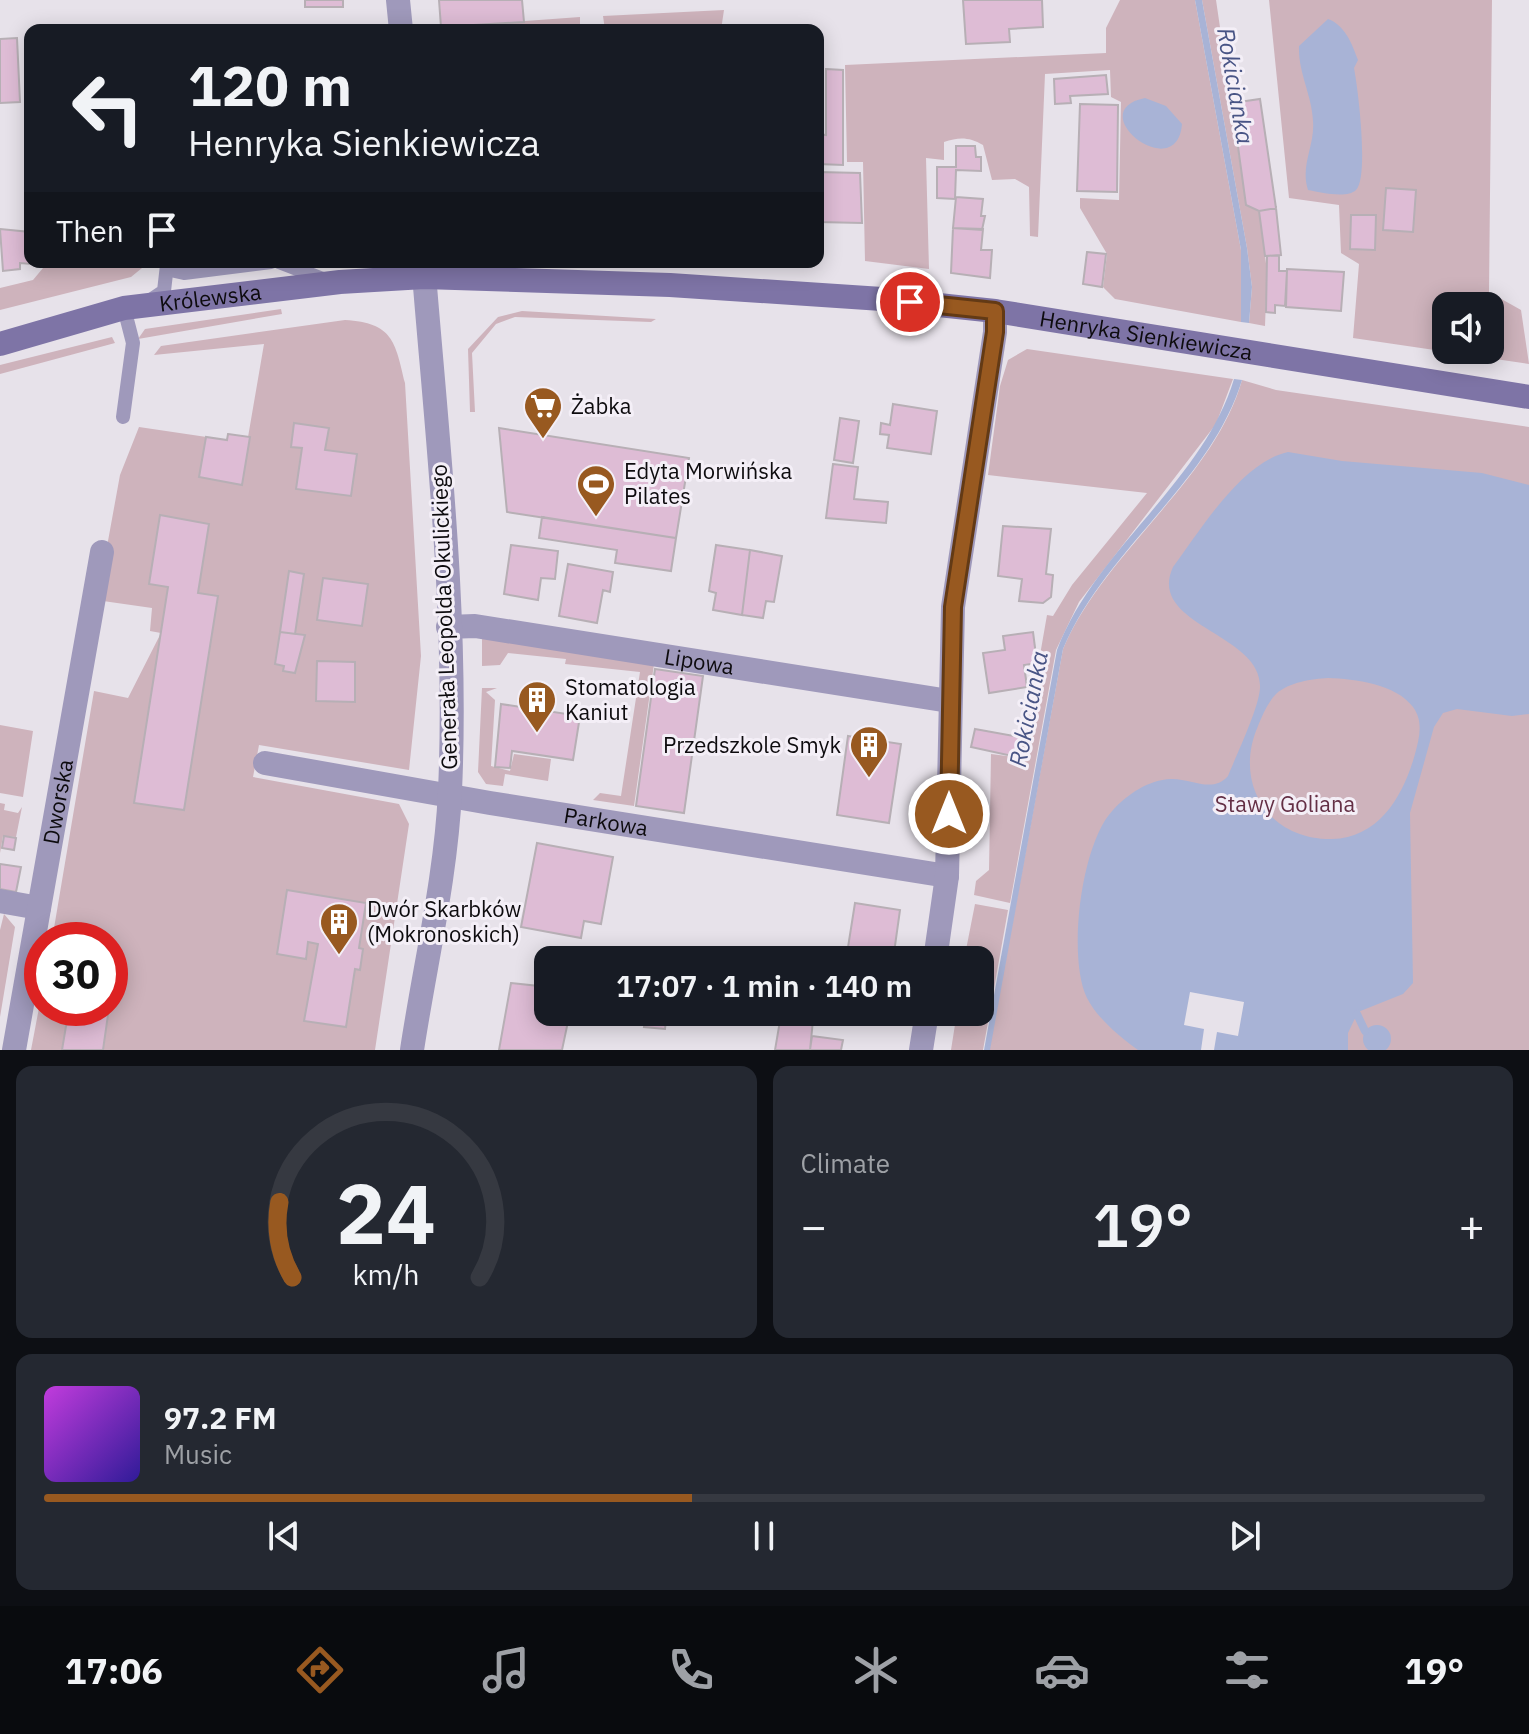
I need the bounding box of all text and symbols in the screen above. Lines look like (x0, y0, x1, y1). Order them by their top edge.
water label: Rokicianka (1210, 25, 1262, 147)
text: 120 m (188, 49, 352, 121)
icon: left (56, 56, 160, 160)
text: Henryka Sienkiewicza (188, 119, 540, 166)
icon: arrive (140, 208, 184, 252)
text: Then (56, 211, 124, 250)
pin (876, 268, 944, 336)
street label: Królewska (157, 277, 263, 318)
icon: arrive (888, 280, 932, 324)
map controls (1432, 292, 1504, 364)
button: sound (1432, 292, 1504, 364)
street label: Henryka Sienkiewicza (1037, 303, 1255, 366)
supermarket icon: Żabka (522, 385, 564, 440)
place label: Żabka (571, 391, 632, 420)
place label: Edyta Morwińska Pilates (624, 456, 792, 510)
sports icon: Edyta Morwińska Pilates (575, 463, 617, 518)
street label: Generała Leopolda Okulickiego (424, 464, 463, 770)
street label: Lipowa (662, 641, 736, 681)
water label: Rokicianka (1001, 648, 1055, 770)
place label: Stomatologia Kaniut (565, 672, 696, 726)
building icon: Stomatologia Kaniut (516, 679, 558, 734)
building icon: Przedszkole Smyk (848, 724, 890, 779)
place label: Przedszkole Smyk (663, 730, 841, 759)
street label: Dworska (36, 757, 79, 847)
position arrow (907, 772, 991, 856)
park label: Stawy Goliana (1215, 789, 1355, 818)
street label: Parkowa (562, 800, 651, 842)
place label: Dwór Skarbków (Mokronoskich) (367, 894, 521, 948)
building icon: Dwór Skarbków (Mokronoskich) (318, 901, 360, 956)
speed limit sign: 30 (24, 922, 128, 1026)
text: 17:07 · 1 min · 140 m (616, 966, 912, 1005)
text: Climate (801, 1146, 890, 1180)
text: 24 (336, 1159, 436, 1267)
text: 19° (1093, 1185, 1193, 1264)
text: − (801, 1197, 827, 1254)
text: + (1459, 1197, 1485, 1254)
text: km/h (353, 1256, 420, 1293)
text: 97.2 FM (164, 1398, 277, 1437)
text: Music (164, 1437, 232, 1471)
icon: previous (262, 1514, 306, 1558)
icon: pause (742, 1514, 786, 1558)
icon: next (1223, 1514, 1267, 1558)
icon: directions (292, 1642, 348, 1698)
icon: music (478, 1642, 534, 1698)
icon: phone (663, 1642, 719, 1698)
icon: climate (848, 1642, 904, 1698)
icon: car (1034, 1642, 1090, 1698)
icon: filters (1219, 1642, 1275, 1698)
text: 17:06 (65, 1647, 163, 1694)
text: 19° (1404, 1647, 1464, 1694)

